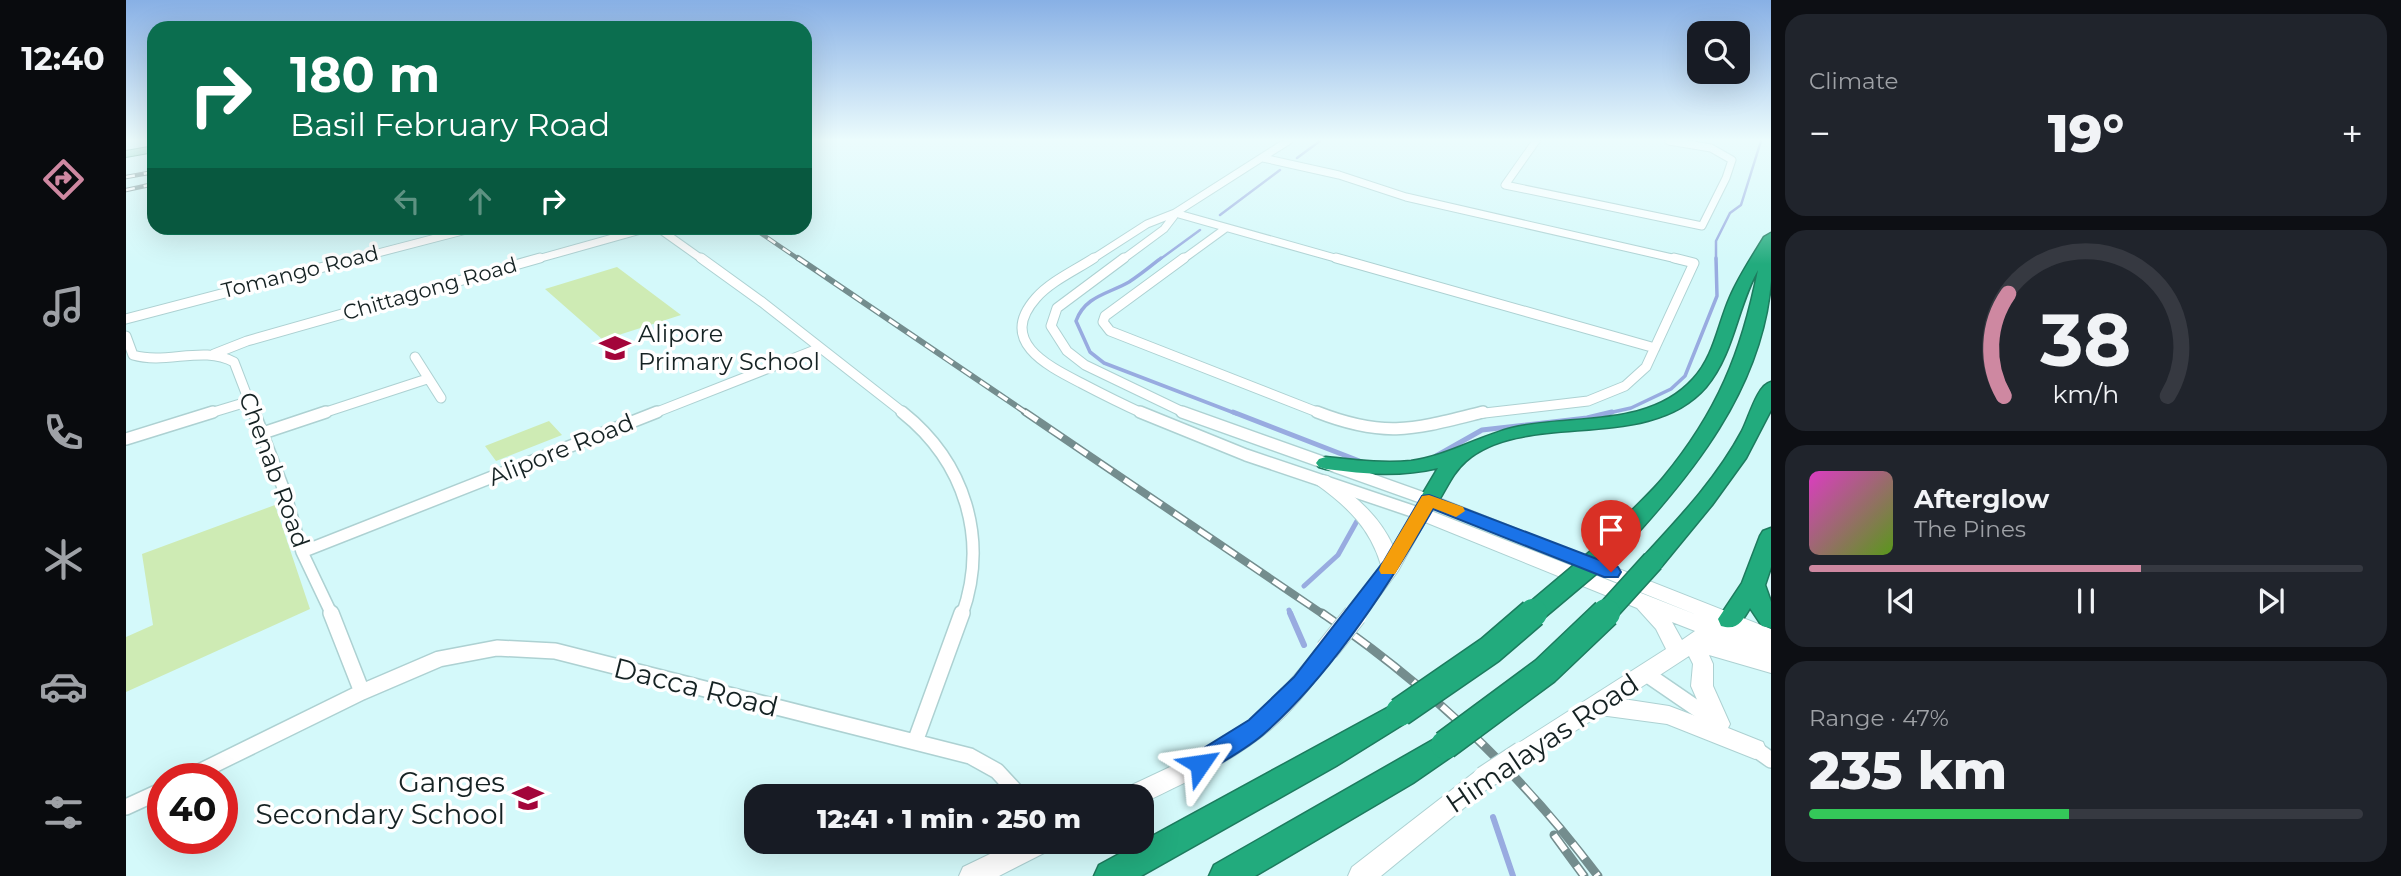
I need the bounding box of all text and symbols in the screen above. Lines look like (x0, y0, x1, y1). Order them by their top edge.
map controls (1687, 21, 1750, 84)
button: search (1687, 21, 1750, 84)
text: 12:40 (21, 39, 105, 78)
text: 180 m (290, 45, 440, 104)
icon: right (175, 49, 266, 140)
text: Climate (1809, 67, 1898, 95)
text: 19° (2048, 102, 2124, 165)
text: Basil February Road (290, 105, 610, 144)
text: − (1809, 110, 1831, 157)
text: + (2341, 110, 2363, 157)
icon: directions (39, 155, 88, 204)
icon: left (388, 182, 426, 220)
icon: ahead (461, 182, 499, 220)
icon: right (534, 182, 572, 220)
street label: Tomango Road (219, 240, 381, 303)
street label: Chittagong Road (340, 252, 520, 325)
icon: music (39, 282, 88, 331)
text: 38 (2039, 297, 2132, 385)
place label: Alipore Primary School (638, 319, 820, 376)
school or university icon: Alipore Primary School (598, 331, 632, 365)
text: km/h (2053, 379, 2119, 409)
street label: Chenab Road (233, 388, 316, 552)
street label: Alipore Road (484, 407, 638, 492)
icon: phone (39, 408, 88, 457)
text: Afterglow (1914, 483, 2049, 515)
pin (1581, 500, 1641, 572)
icon: arrive (1592, 511, 1630, 549)
text: The Pines (1914, 515, 2026, 543)
icon: climate (39, 535, 88, 584)
icon: previous (1882, 582, 1920, 620)
icon: pause (2067, 582, 2105, 620)
icon: next (2252, 582, 2290, 620)
street label: Dacca Road (610, 650, 782, 724)
icon: car (39, 662, 88, 711)
street label: Himalayas Road (1439, 666, 1645, 820)
text: Range · 47% (1809, 704, 1949, 732)
position arrow (1163, 727, 1237, 801)
text: 235 km (1809, 739, 2007, 802)
speed limit sign: 40 (147, 763, 238, 854)
place label: Ganges Secondary School (255, 765, 505, 831)
school or university icon: Ganges Secondary School (511, 781, 545, 815)
icon: filters (39, 788, 88, 837)
text: 12:41 · 1 min · 250 m (817, 803, 1081, 835)

